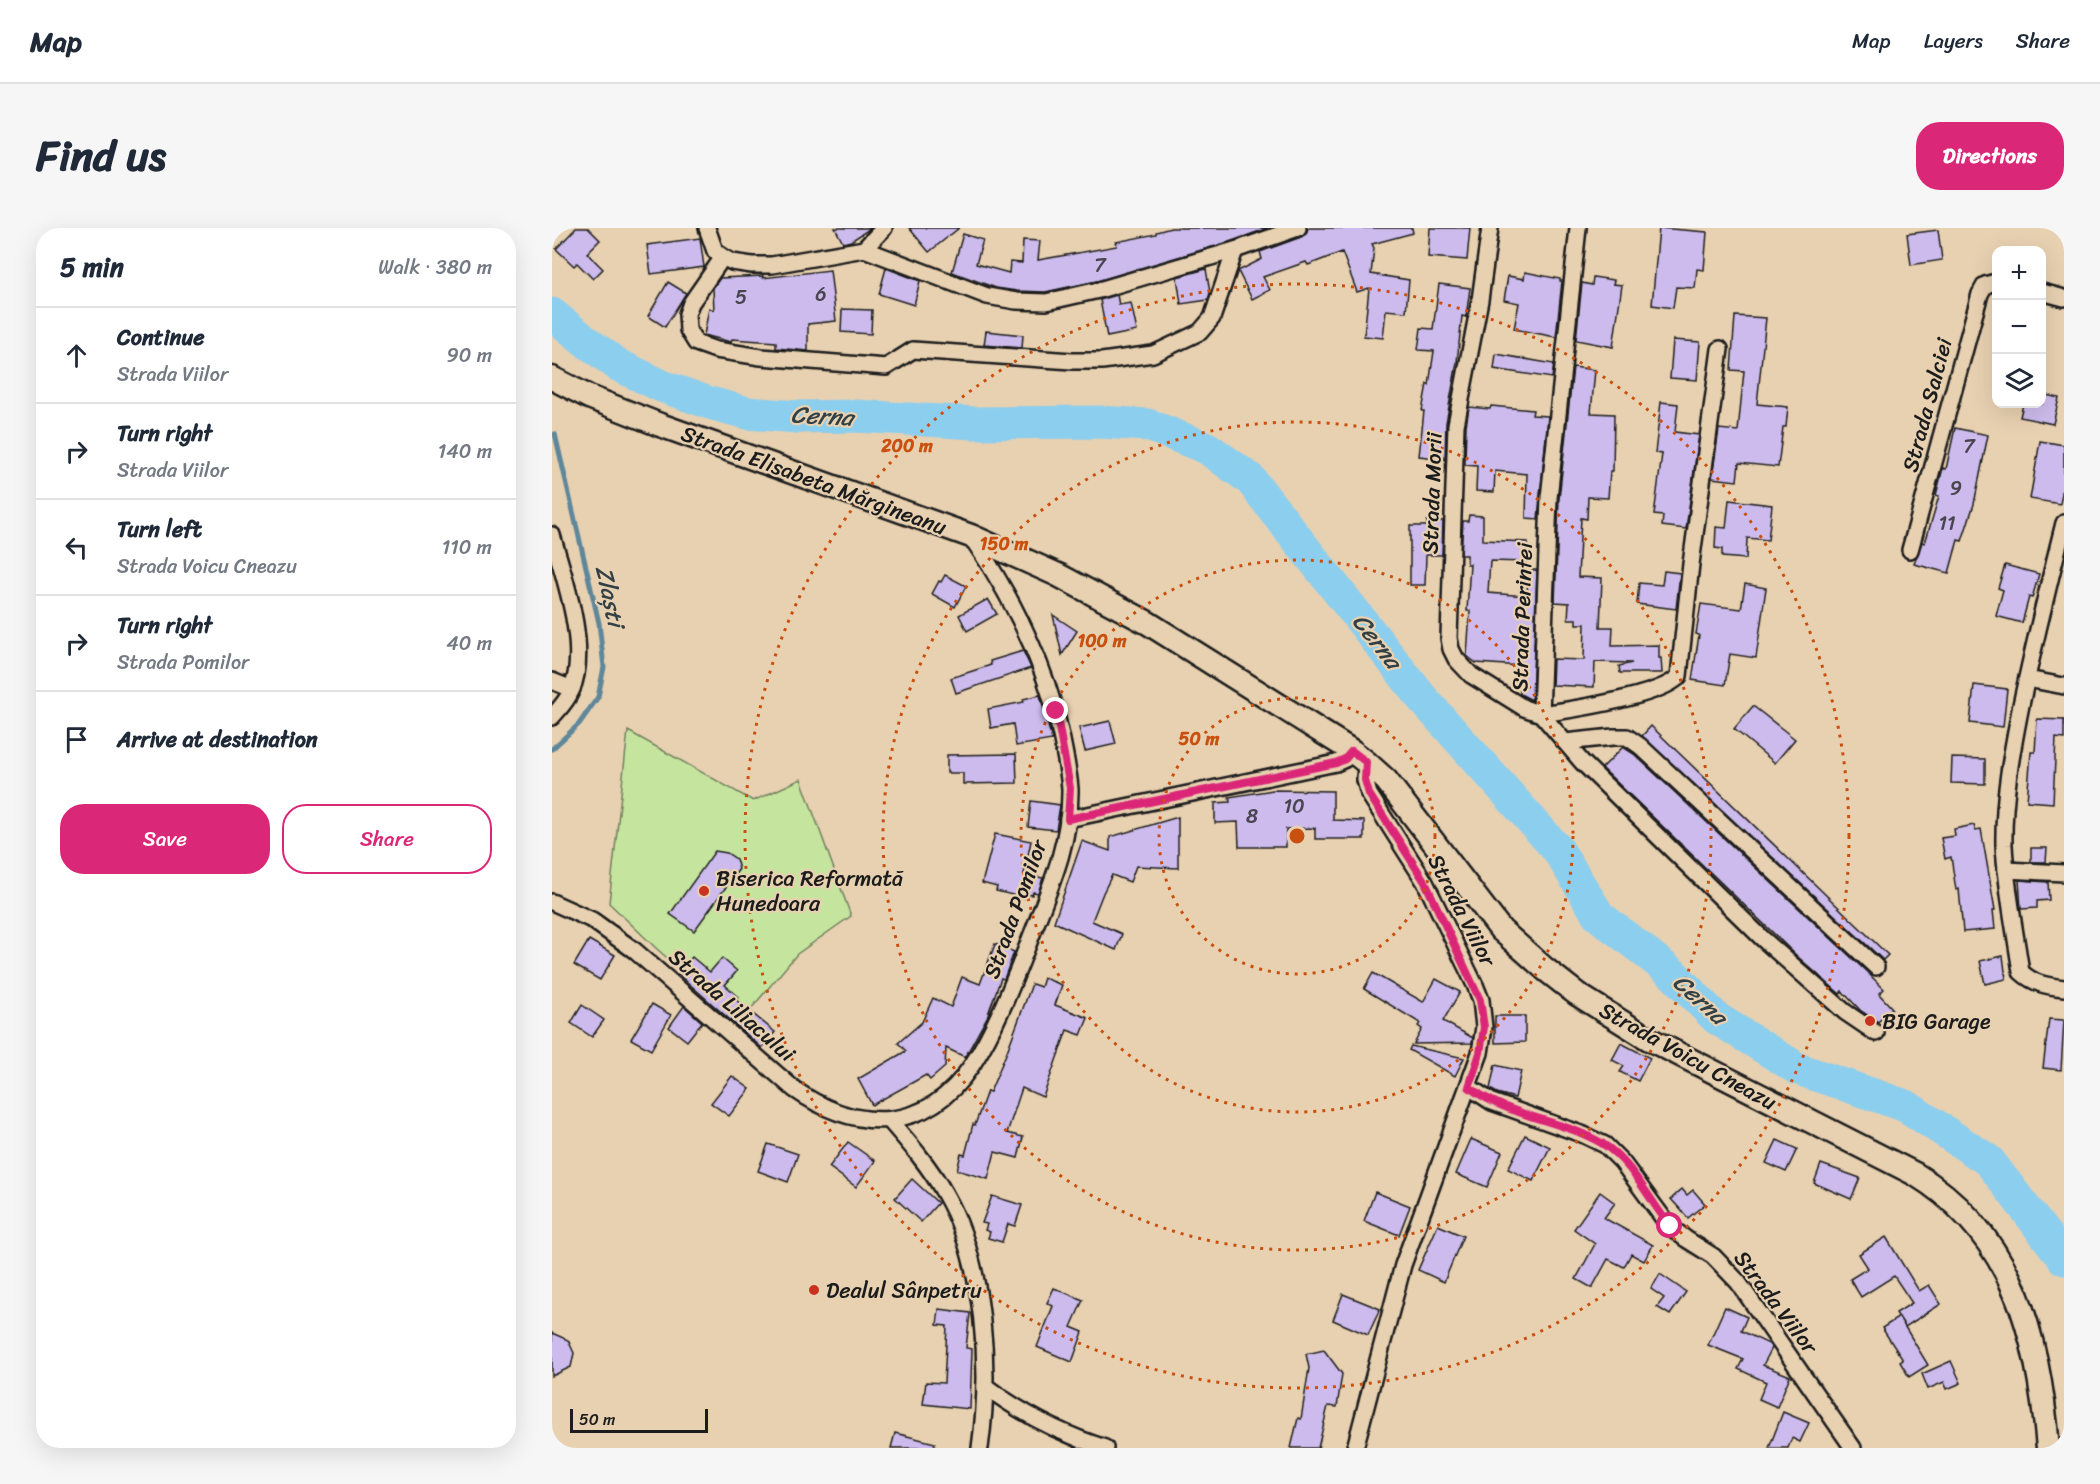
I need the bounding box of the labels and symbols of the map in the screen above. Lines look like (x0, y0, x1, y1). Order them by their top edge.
house number: 7 (1094, 248, 1107, 283)
house number: 6 (815, 277, 827, 312)
house number: 5 (735, 280, 747, 315)
street label: Strada Salciei (1890, 333, 1964, 476)
water label: Cerna (790, 393, 857, 439)
street label: Strada Elisabeta Mărgineanu (676, 414, 952, 546)
house number: 7 (1963, 429, 1976, 464)
text: 200 m (880, 430, 933, 462)
street label: Strada Morii (1410, 431, 1454, 555)
house number: 9 (1950, 471, 1962, 506)
house number: 11 (1938, 506, 1956, 541)
text: 150 m (980, 528, 1028, 560)
street label: Strada Perintei (1500, 541, 1544, 692)
water label: Zlaști (583, 562, 638, 635)
water label: Cerna (1341, 604, 1414, 681)
text: 100 m (1078, 625, 1127, 657)
route end (1042, 697, 1068, 723)
text: 50 m (1179, 723, 1220, 755)
house number: 10 (1283, 789, 1305, 824)
house number: 8 (1246, 799, 1258, 834)
centre of rings (1287, 826, 1307, 846)
street label: Strada Pomilor (972, 833, 1059, 984)
street label: Strada Viilor (1417, 847, 1508, 975)
place label: Biserica Reformată Hunedoara (716, 859, 904, 923)
marker: Biserica Reformată Hunedoara (697, 884, 711, 898)
street label: Strada Liliacului (659, 938, 805, 1072)
water label: Cerna (1663, 963, 1739, 1037)
street label: Strada Voicu Cneazu (1592, 991, 1784, 1121)
place label: BIG Garage (1882, 1002, 1991, 1041)
marker: BIG Garage (1863, 1014, 1877, 1028)
route start (1656, 1212, 1682, 1238)
street label: Strada Viilor (1724, 1241, 1830, 1364)
place label: Dealul Sânpetru (826, 1271, 982, 1310)
marker: Dealul Sânpetru (807, 1283, 821, 1297)
scale bar (570, 1406, 708, 1434)

